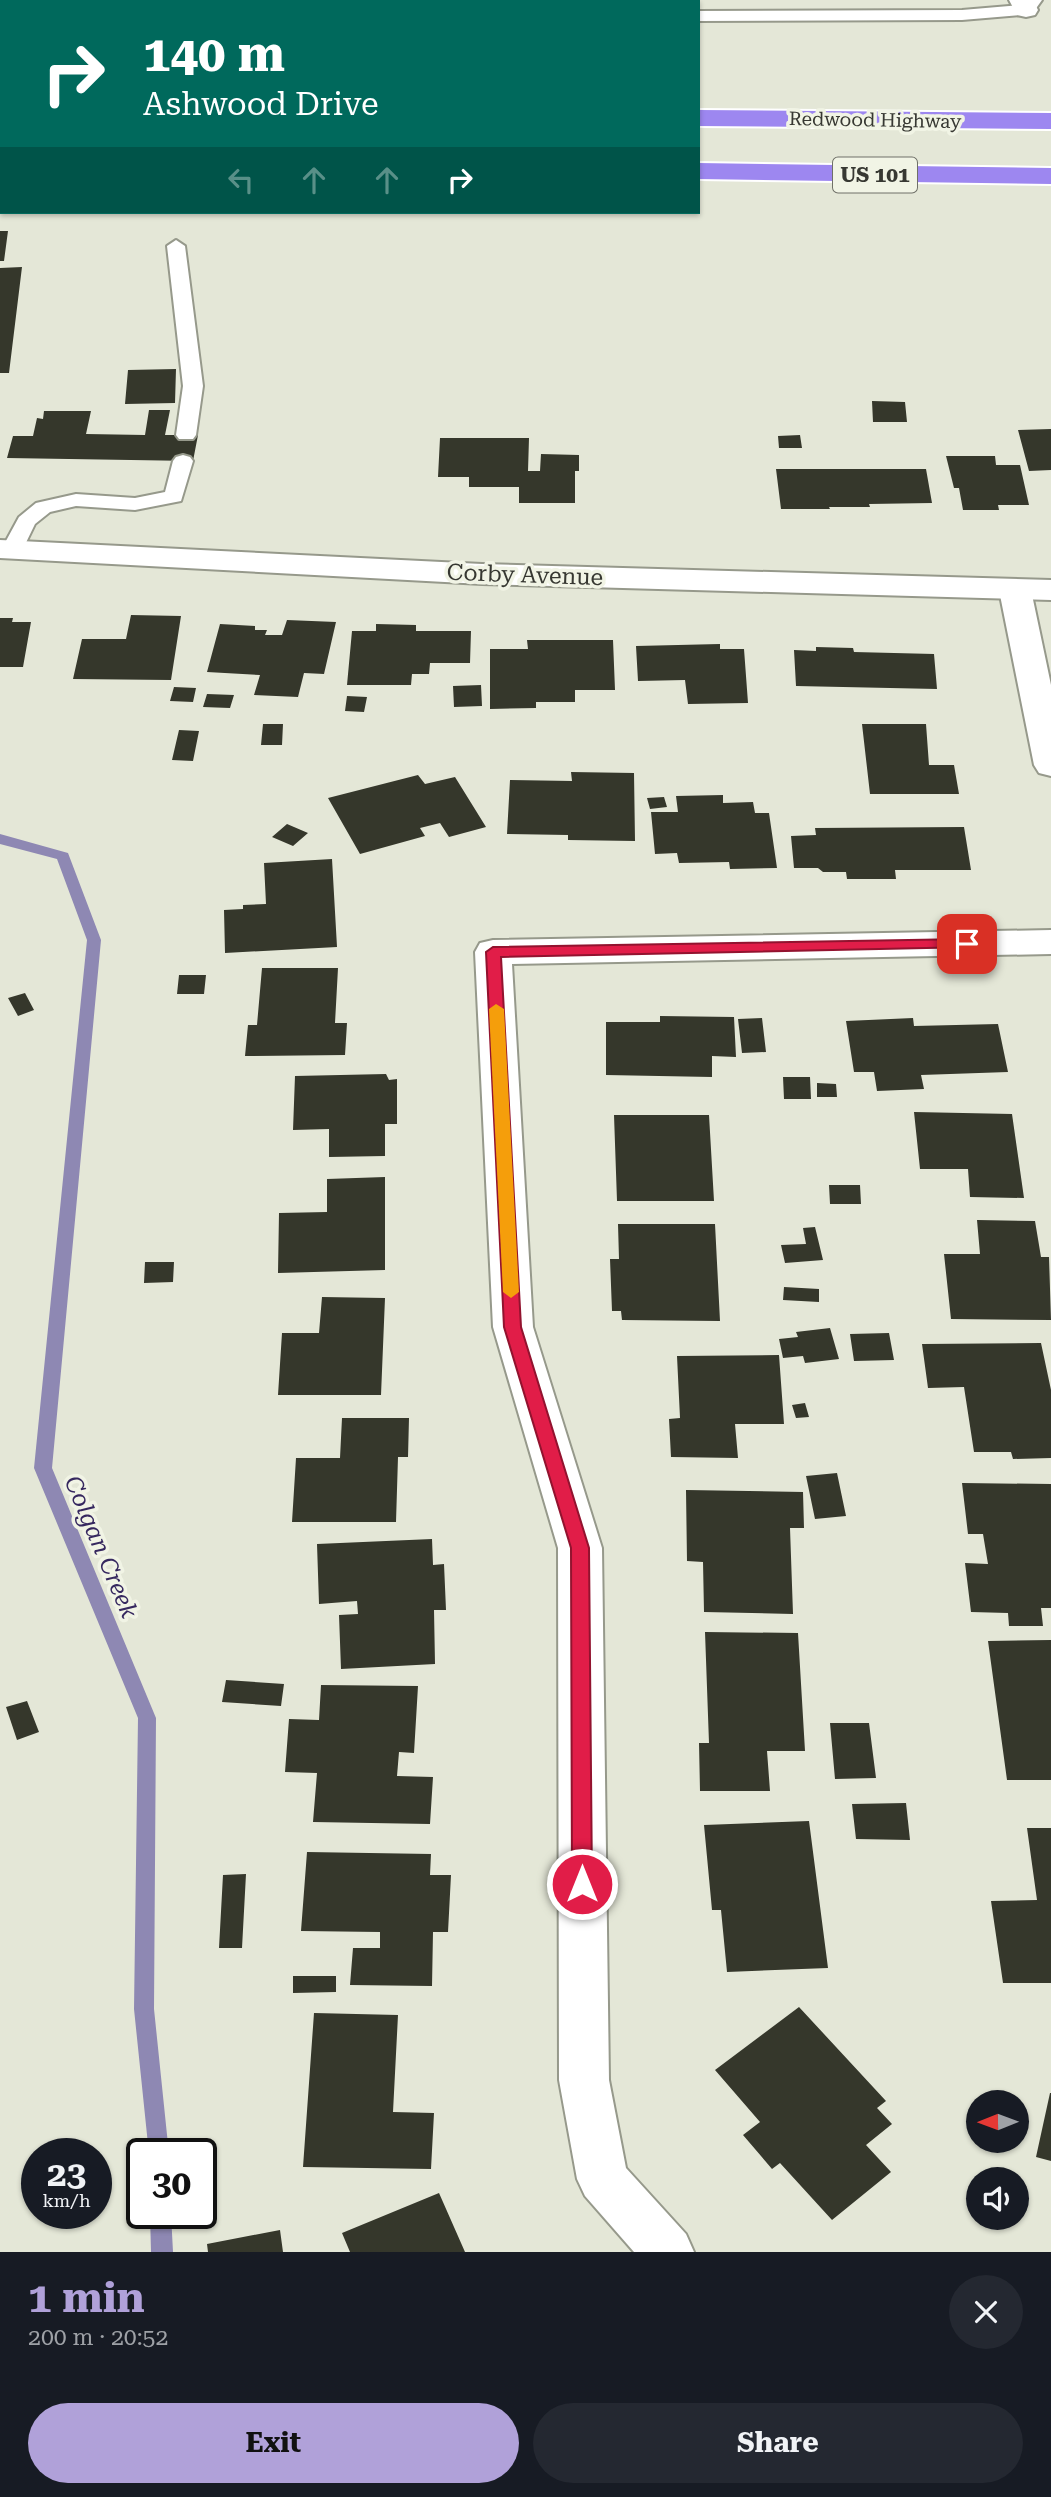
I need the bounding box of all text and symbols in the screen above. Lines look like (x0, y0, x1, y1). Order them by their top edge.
text: 140 m (143, 26, 285, 83)
icon: right (28, 28, 119, 119)
text: Ashwood Drive (143, 85, 379, 123)
street label: Redwood Highway (789, 107, 962, 133)
road number: US 101 (833, 158, 917, 192)
icon: left (222, 161, 260, 199)
icon: ahead (295, 161, 333, 199)
icon: ahead (368, 161, 406, 199)
icon: right (441, 161, 479, 199)
street label: Corby Avenue (446, 559, 604, 591)
pin (937, 914, 997, 974)
icon: arrive (948, 925, 986, 963)
water label: Colgan Creek (58, 1472, 144, 1622)
position arrow (545, 1847, 619, 1921)
north arrow (966, 2090, 1029, 2152)
map controls (966, 2090, 1029, 2230)
speed limit sign: 30 (126, 2138, 217, 2229)
text: 23 (47, 2154, 86, 2195)
button: sound (966, 2167, 1029, 2230)
text: km/h (42, 2190, 91, 2211)
text: 1 min (28, 2273, 145, 2322)
button: close (949, 2275, 1023, 2349)
text: 200 m · 20:52 (28, 2324, 168, 2351)
button: Exit (28, 2403, 519, 2483)
button: Share (533, 2403, 1023, 2483)

